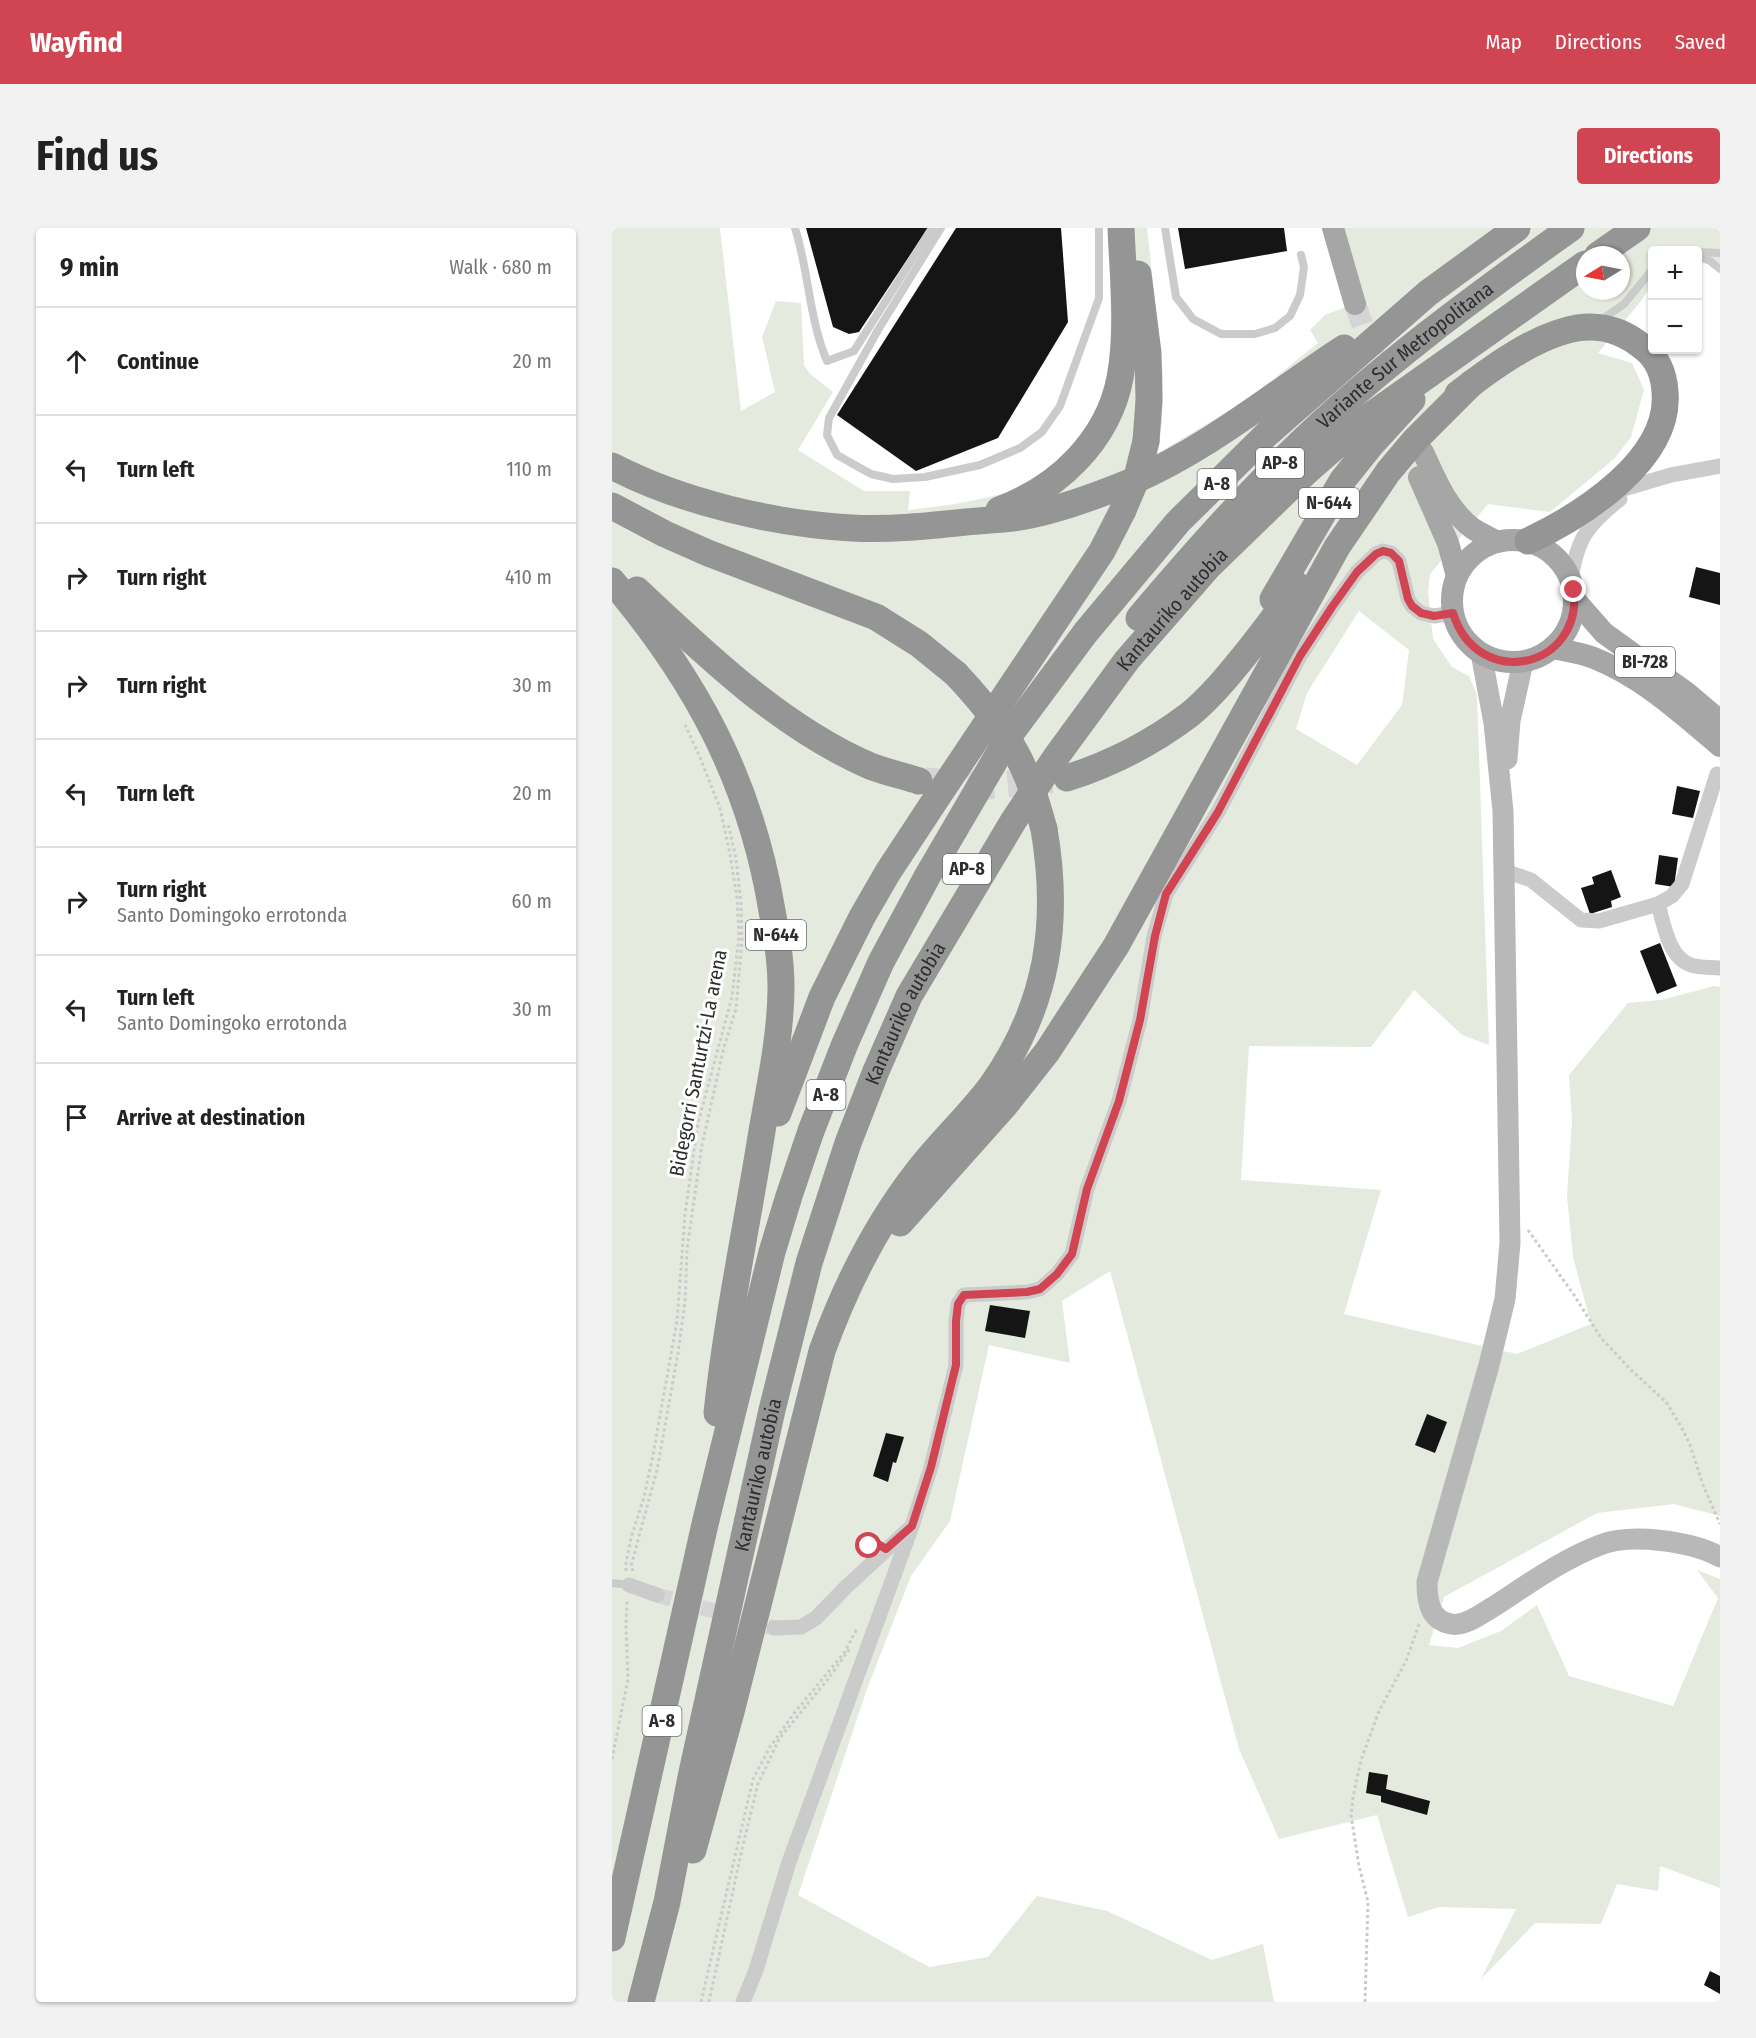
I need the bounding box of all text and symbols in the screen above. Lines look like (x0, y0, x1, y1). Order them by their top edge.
text: Wayfind (30, 26, 123, 59)
text: Map (1485, 29, 1522, 55)
text: Directions (1555, 29, 1642, 55)
text: Saved (1675, 29, 1726, 55)
button: Directions (1577, 128, 1720, 184)
text: Find us (36, 131, 158, 181)
north arrow (1576, 246, 1630, 300)
map controls (1648, 246, 1702, 354)
button: + (1648, 246, 1702, 300)
text: 9 min (60, 252, 119, 283)
text: Walk · 680 m (449, 255, 552, 279)
street label: Variante Sur Metropolitana (1312, 276, 1498, 434)
button: − (1648, 300, 1702, 354)
icon: ahead (60, 345, 93, 378)
text: Continue (117, 348, 199, 375)
text: 20 m (513, 349, 552, 373)
road number: AP-8 (1256, 448, 1304, 478)
icon: left (60, 453, 93, 486)
text: Turn left (117, 456, 195, 483)
text: 110 m (506, 457, 552, 481)
road number: A-8 (1198, 469, 1236, 499)
road number: N-644 (1299, 488, 1359, 518)
street label: Kantauriko autobia (1111, 543, 1233, 676)
icon: right (60, 561, 93, 594)
text: Turn right (117, 564, 206, 591)
text: 410 m (505, 565, 552, 589)
route end (1560, 576, 1586, 602)
road number: BI-728 (1615, 647, 1675, 677)
icon: right (60, 669, 93, 702)
text: Turn right (117, 672, 206, 699)
text: 30 m (512, 673, 552, 697)
icon: left (60, 777, 93, 810)
text: Turn left (117, 780, 195, 807)
text: 20 m (513, 781, 552, 805)
road number: AP-8 (943, 854, 991, 884)
text: Turn right (117, 876, 206, 903)
icon: right (60, 885, 93, 918)
text: 60 m (512, 889, 552, 913)
text: Santo Domingoko errotonda (117, 903, 347, 927)
road number: N-644 (746, 920, 806, 950)
street label: Kantauriko autobia (860, 938, 950, 1088)
street label: Bidegorri Santurtzi-La arena (664, 948, 732, 1178)
text: Turn left (117, 984, 195, 1011)
icon: left (60, 993, 93, 1026)
text: 30 m (512, 997, 552, 1021)
text: Santo Domingoko errotonda (117, 1011, 347, 1035)
road number: A-8 (806, 1080, 846, 1110)
icon: arrive (60, 1101, 93, 1134)
text: Arrive at destination (117, 1104, 305, 1131)
street label: Kantauriko autobia (729, 1396, 787, 1554)
route start (855, 1532, 881, 1558)
road number: A-8 (643, 1706, 682, 1736)

